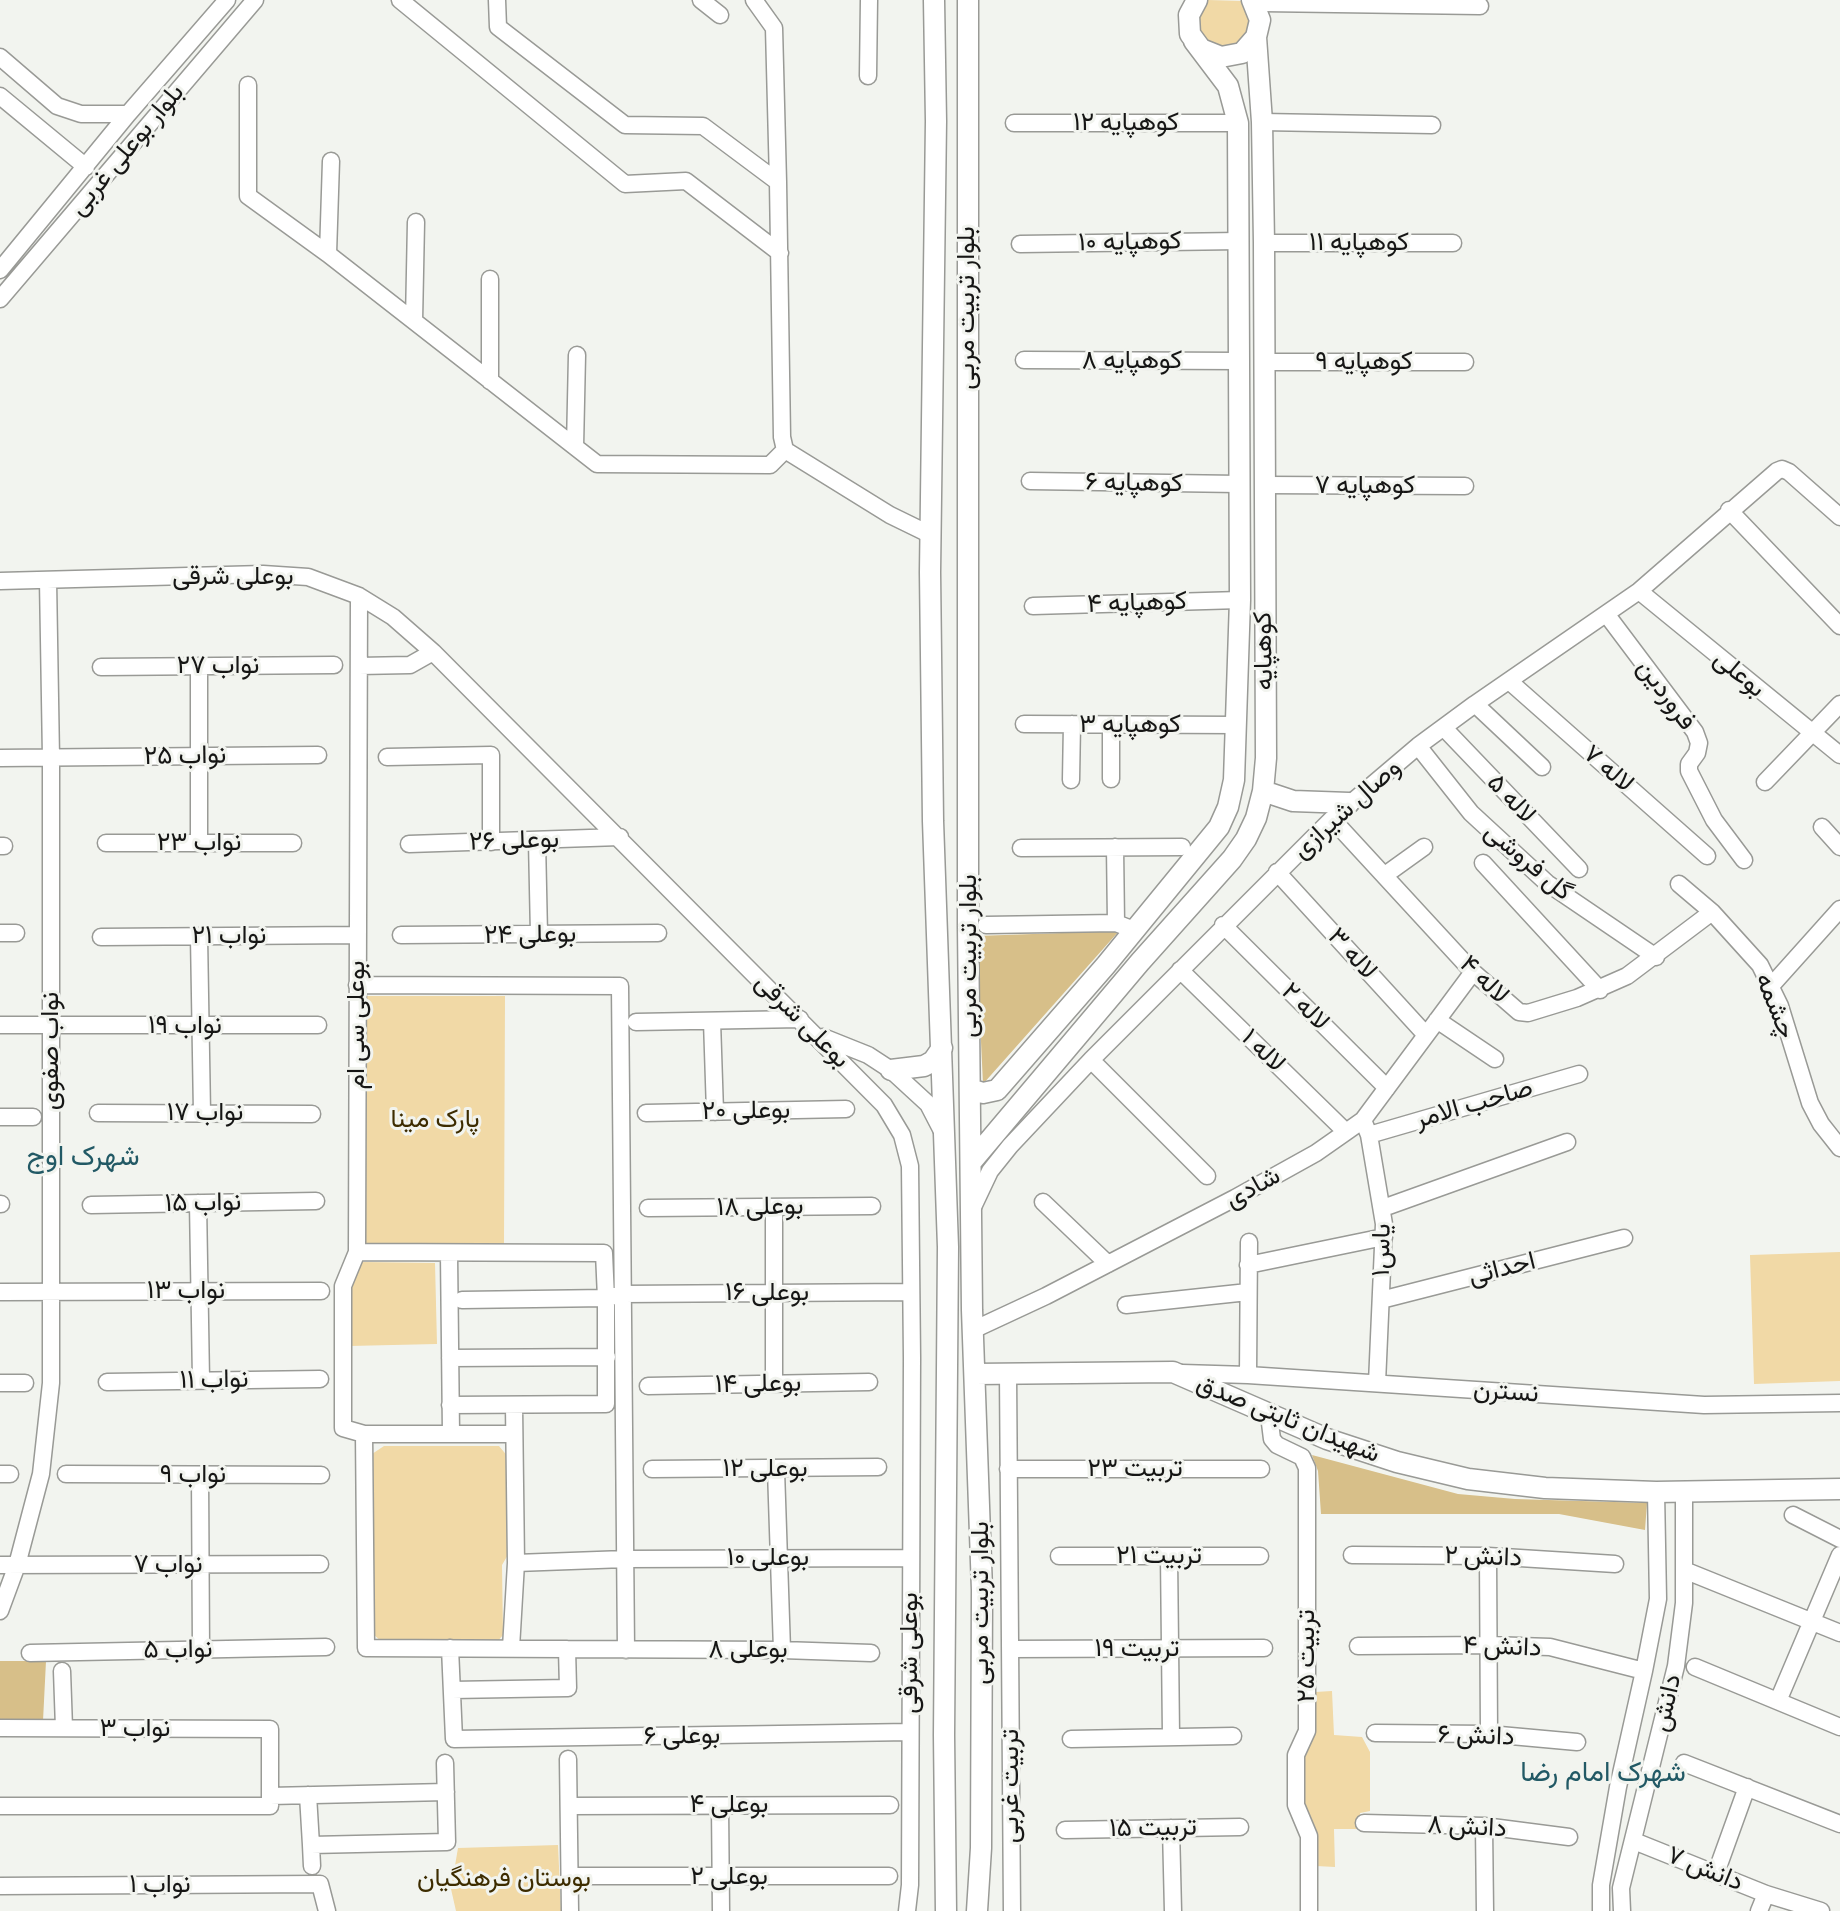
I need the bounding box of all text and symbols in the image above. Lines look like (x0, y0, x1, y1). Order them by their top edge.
street label: بلوار بوعلی غربی (63, 78, 191, 222)
street label: کوهپایه ۱۲ (1073, 107, 1179, 139)
street label: کوهپایه ۱۰ (1078, 225, 1182, 259)
street label: بلوار تربیت مربی (951, 226, 983, 390)
street label: کوهپایه ۱۱ (1309, 227, 1409, 259)
street label: کوهپایه ۸ (1082, 345, 1182, 377)
street label: کوهپایه ۹ (1315, 346, 1413, 378)
street label: کوهپایه ۶ (1085, 467, 1183, 499)
street label: کوهپایه ۷ (1315, 470, 1415, 502)
street label: بوعلی شرقی (172, 561, 294, 593)
street label: کوهپایه ۴ (1087, 586, 1187, 620)
street label: کوهپایه (1248, 611, 1280, 691)
street label: بوعلی (1707, 643, 1771, 705)
street label: نواب ۲۷ (177, 650, 259, 682)
street label: فروردین (1630, 653, 1702, 737)
street label: کوهپایه ۳ (1079, 709, 1181, 741)
street label: لاله ۷ (1576, 738, 1640, 800)
street label: نواب ۲۵ (143, 740, 227, 772)
street label: وصال شیرازی (1286, 752, 1408, 866)
street label: لاله ۵ (1480, 768, 1542, 830)
street label: گل فروشی (1478, 816, 1578, 908)
street label: بوعلی ۲۶ (468, 824, 560, 858)
street label: نواب ۲۳ (157, 827, 241, 859)
street label: بلوار تربیت مربی (953, 874, 985, 1038)
street label: بوعلی ۲۴ (483, 919, 577, 951)
street label: نواب ۲۱ (192, 920, 266, 952)
street label: لاله ۳ (1321, 922, 1383, 986)
street label: لاله ۴ (1453, 949, 1515, 1011)
street label: بوعلی سی ام (341, 960, 373, 1090)
street label: بوعلی شرقی (748, 967, 856, 1075)
street label: چشمه (1748, 969, 1802, 1043)
street label: لاله ۲ (1274, 976, 1336, 1038)
street label: نواب صفوی (35, 992, 67, 1110)
street label: نواب ۱۹ (148, 1010, 222, 1042)
street label: لاله ۱ (1234, 1023, 1292, 1079)
street label: صاحب الامر (1412, 1072, 1536, 1136)
street label: بوعلی ۲۰ (701, 1095, 791, 1127)
street label: نواب ۱۷ (167, 1097, 243, 1129)
park label: پارک مینا (390, 1104, 480, 1136)
district label: شهرک اوج (26, 1140, 140, 1174)
street label: شادی (1220, 1160, 1286, 1216)
street label: نواب ۱۵ (164, 1187, 242, 1219)
street label: بوعلی ۱۸ (716, 1191, 804, 1223)
street label: یاس۱ (1366, 1223, 1398, 1277)
street label: احداثی (1465, 1246, 1539, 1292)
street label: نواب ۱۳ (147, 1275, 225, 1307)
street label: بوعلی ۱۶ (725, 1277, 809, 1309)
street label: نواب ۱۱ (179, 1364, 249, 1396)
street label: بوعلی ۱۴ (715, 1368, 801, 1400)
street label: شهیدان ثابتی صدق (1192, 1368, 1384, 1470)
street label: نسترن (1472, 1374, 1540, 1410)
street label: بوعلی ۱۲ (722, 1453, 808, 1485)
street label: تربیت ۲۳ (1087, 1453, 1183, 1485)
street label: نواب ۹ (160, 1459, 226, 1491)
street label: بلوار تربیت مربی (965, 1521, 997, 1685)
street label: تربیت ۲۱ (1116, 1540, 1202, 1572)
street label: دانش ۲ (1444, 1540, 1522, 1574)
street label: بوعلی ۱۰ (727, 1542, 809, 1574)
street label: نواب ۷ (133, 1549, 203, 1581)
street label: بوعلی شرقی (894, 1592, 926, 1714)
street label: تربیت ۲۵ (1291, 1609, 1323, 1703)
street label: دانش ۴ (1462, 1630, 1542, 1664)
street label: تربیت ۱۹ (1095, 1633, 1179, 1665)
street label: نواب ۵ (143, 1634, 213, 1666)
street label: بوعلی ۸ (708, 1634, 788, 1666)
street label: دانش (1645, 1671, 1689, 1735)
street label: نواب ۳ (100, 1713, 170, 1745)
street label: دانش ۶ (1437, 1719, 1515, 1753)
street label: بوعلی ۶ (643, 1720, 721, 1752)
street label: تربیت غربی (995, 1729, 1027, 1843)
district label: شهرک امام رضا (1520, 1756, 1686, 1790)
street label: بوعلی ۴ (690, 1789, 768, 1821)
street label: دانش ۸ (1427, 1809, 1507, 1845)
street label: تربیت ۱۵ (1109, 1812, 1197, 1844)
street label: دانش ۷ (1662, 1840, 1748, 1898)
street label: بوعلی ۲ (690, 1861, 768, 1893)
park label: بوستان فرهنگیان (417, 1863, 591, 1895)
street label: نواب ۱ (129, 1869, 191, 1901)

